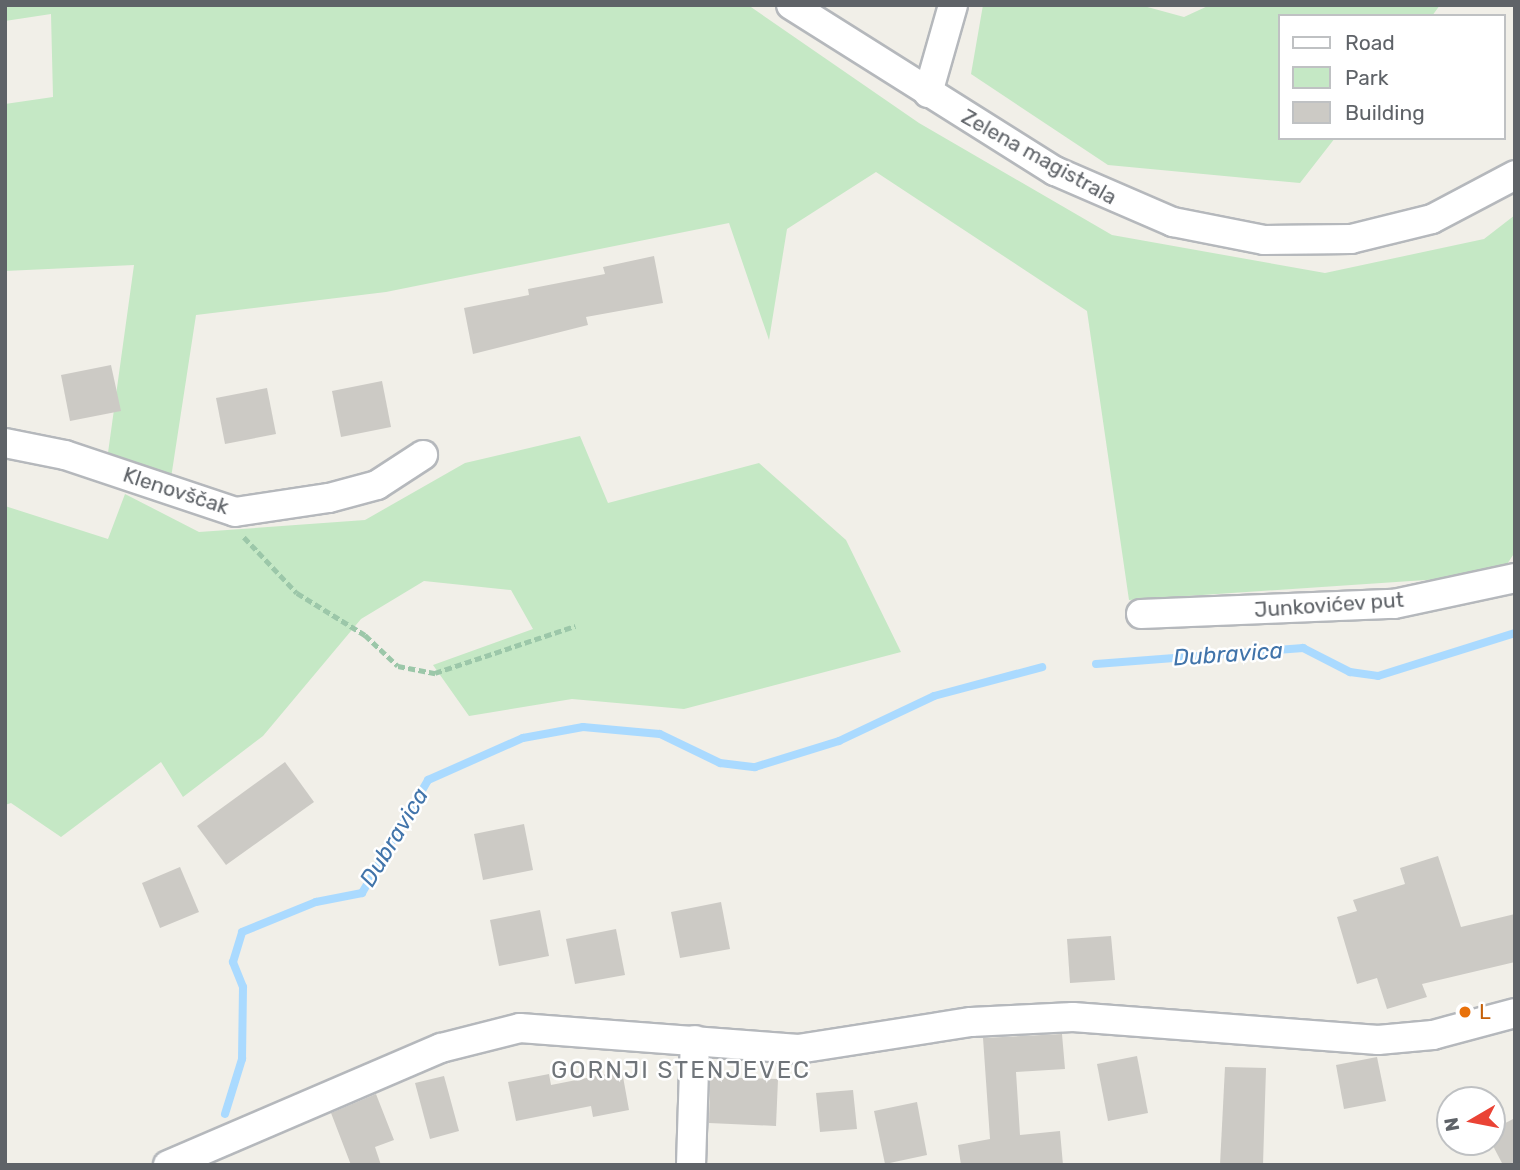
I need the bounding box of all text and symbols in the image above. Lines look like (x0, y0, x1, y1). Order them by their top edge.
legend (1278, 14, 1506, 140)
text: Road (1345, 30, 1395, 55)
text: Park (1345, 65, 1389, 90)
text: Building (1345, 100, 1425, 125)
street label: Zelena magistrala (957, 104, 1121, 210)
street label: Klenovščak (120, 462, 232, 520)
street label: Junkovićev put (1253, 587, 1405, 623)
water label: Dubravica (1172, 636, 1284, 672)
water label: Dubravica (354, 783, 434, 891)
place label: L (1479, 999, 1491, 1025)
marker: L (1457, 1004, 1473, 1020)
district label: GORNJI STENJEVEC (553, 1057, 809, 1085)
north arrow (1436, 1086, 1506, 1156)
text: N (1439, 1116, 1464, 1133)

